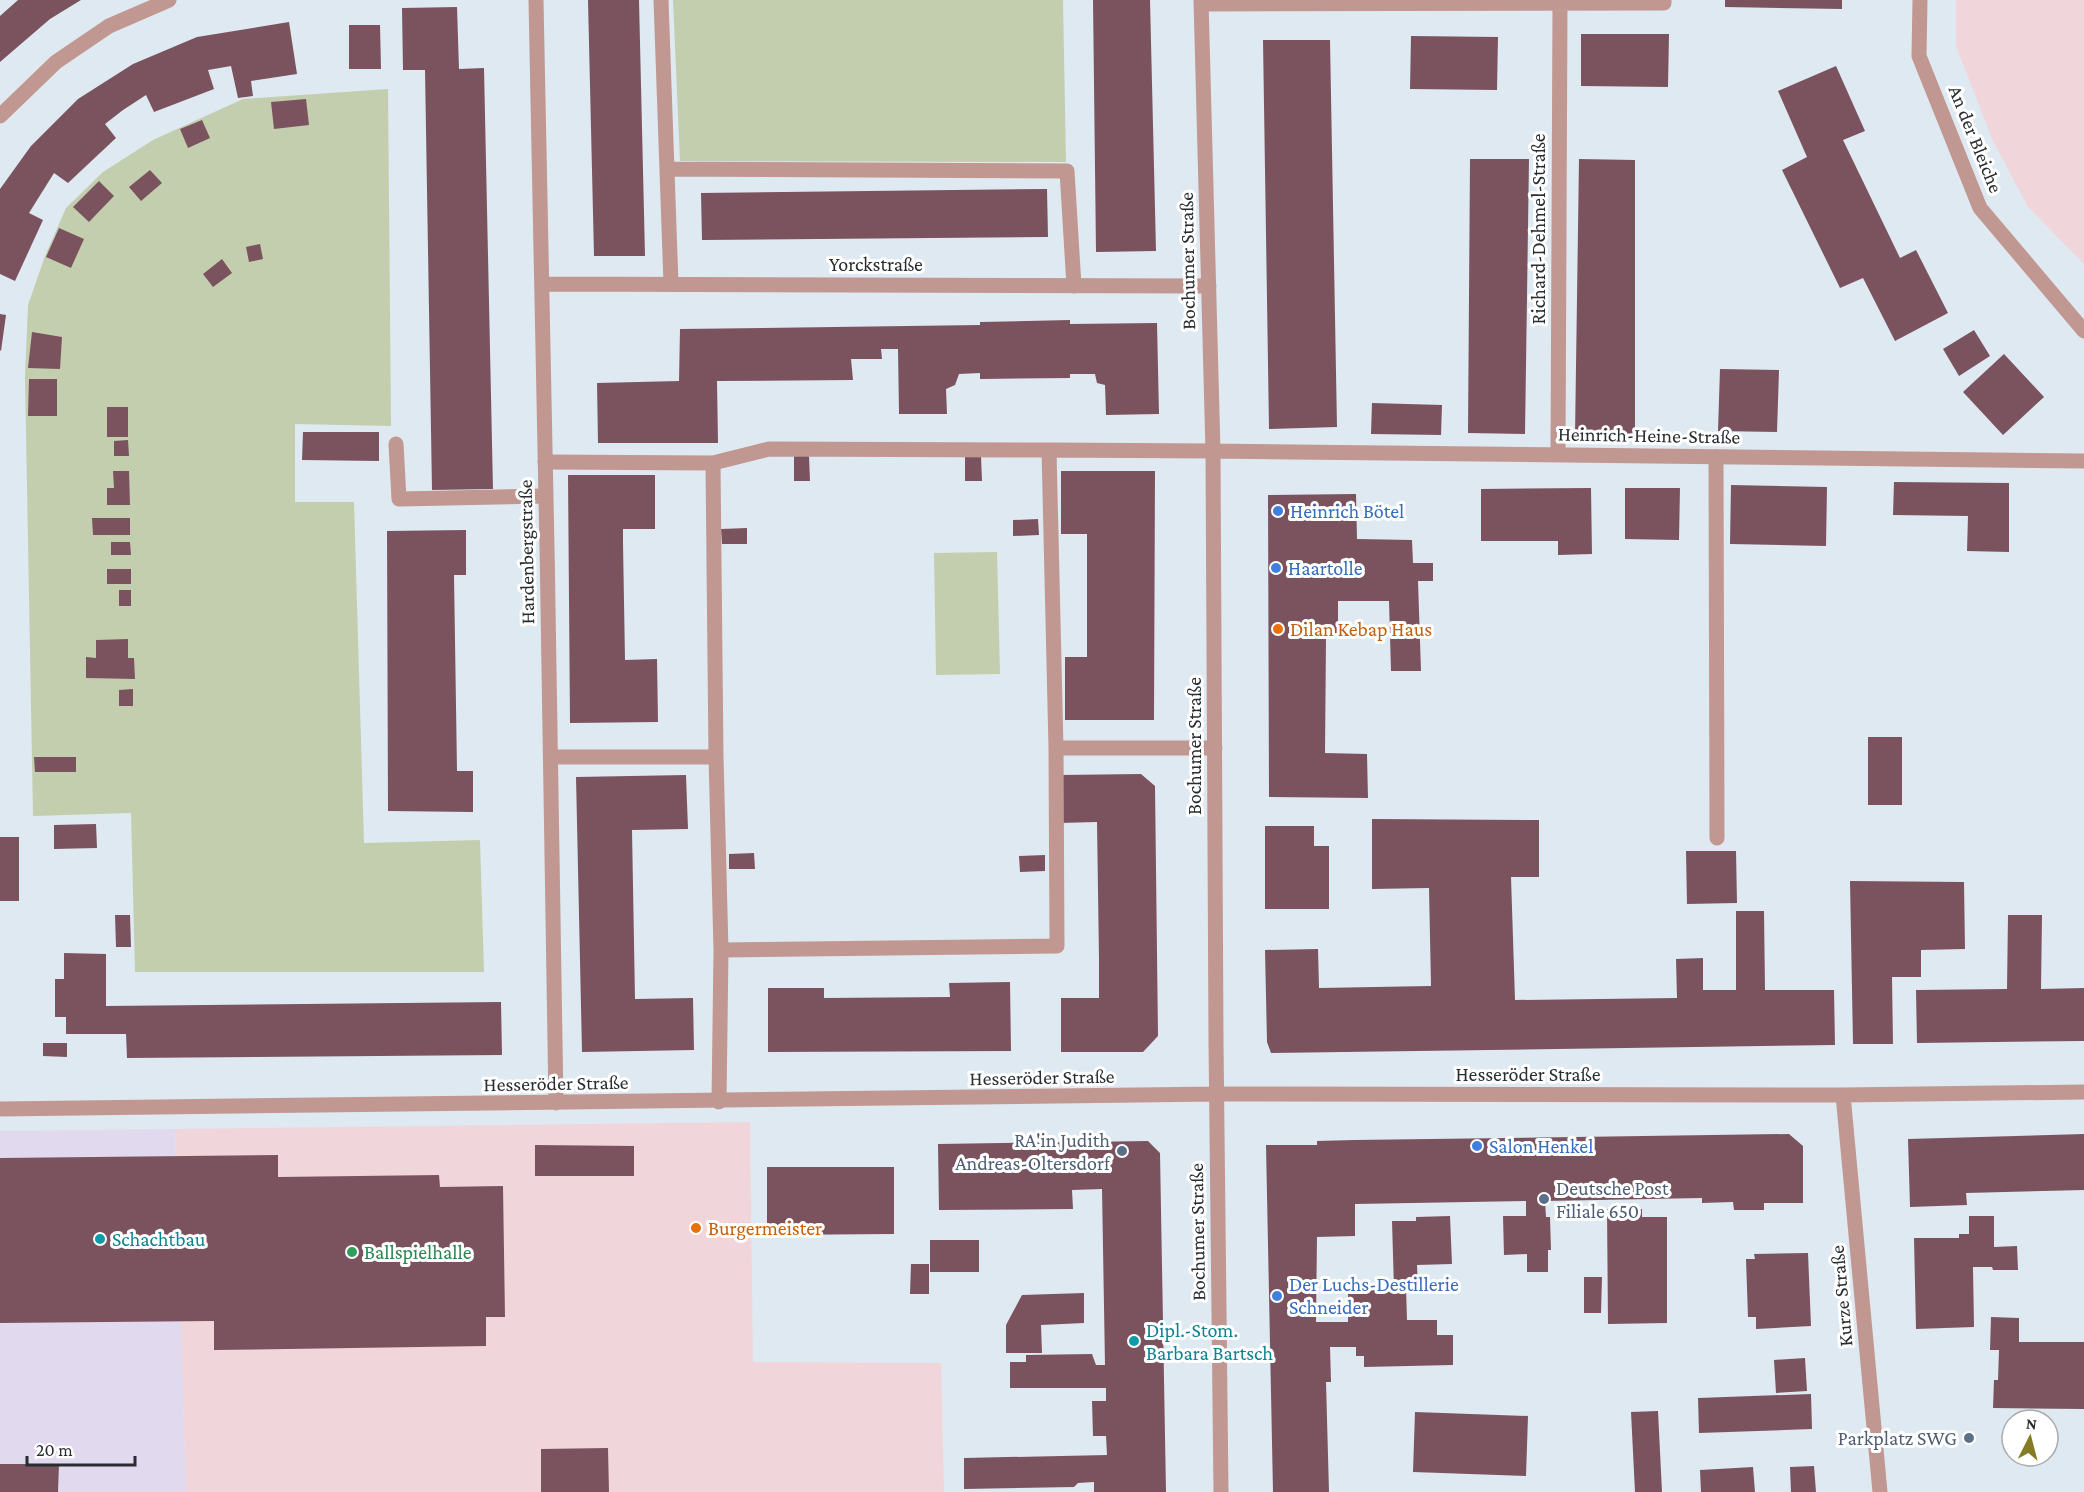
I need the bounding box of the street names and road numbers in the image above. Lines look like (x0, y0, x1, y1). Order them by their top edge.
street label: An der Bleiche (1944, 82, 2008, 196)
street label: Richard-Dehmel-Straße (1527, 133, 1549, 325)
street label: Bochumer Straße (1175, 192, 1199, 330)
street label: Yorckstraße (829, 253, 923, 275)
street label: Heinrich-Heine-Straße (1558, 422, 1741, 448)
street label: Hardenbergstraße (514, 479, 539, 625)
street label: Bochumer Straße (1183, 677, 1205, 815)
street label: Hesseröder Straße (1455, 1063, 1601, 1085)
street label: Hesseröder Straße (969, 1065, 1115, 1089)
street label: Hesseröder Straße (483, 1071, 629, 1095)
street label: Bochumer Straße (1185, 1163, 1209, 1301)
street label: Kurze Straße (1826, 1244, 1856, 1348)

